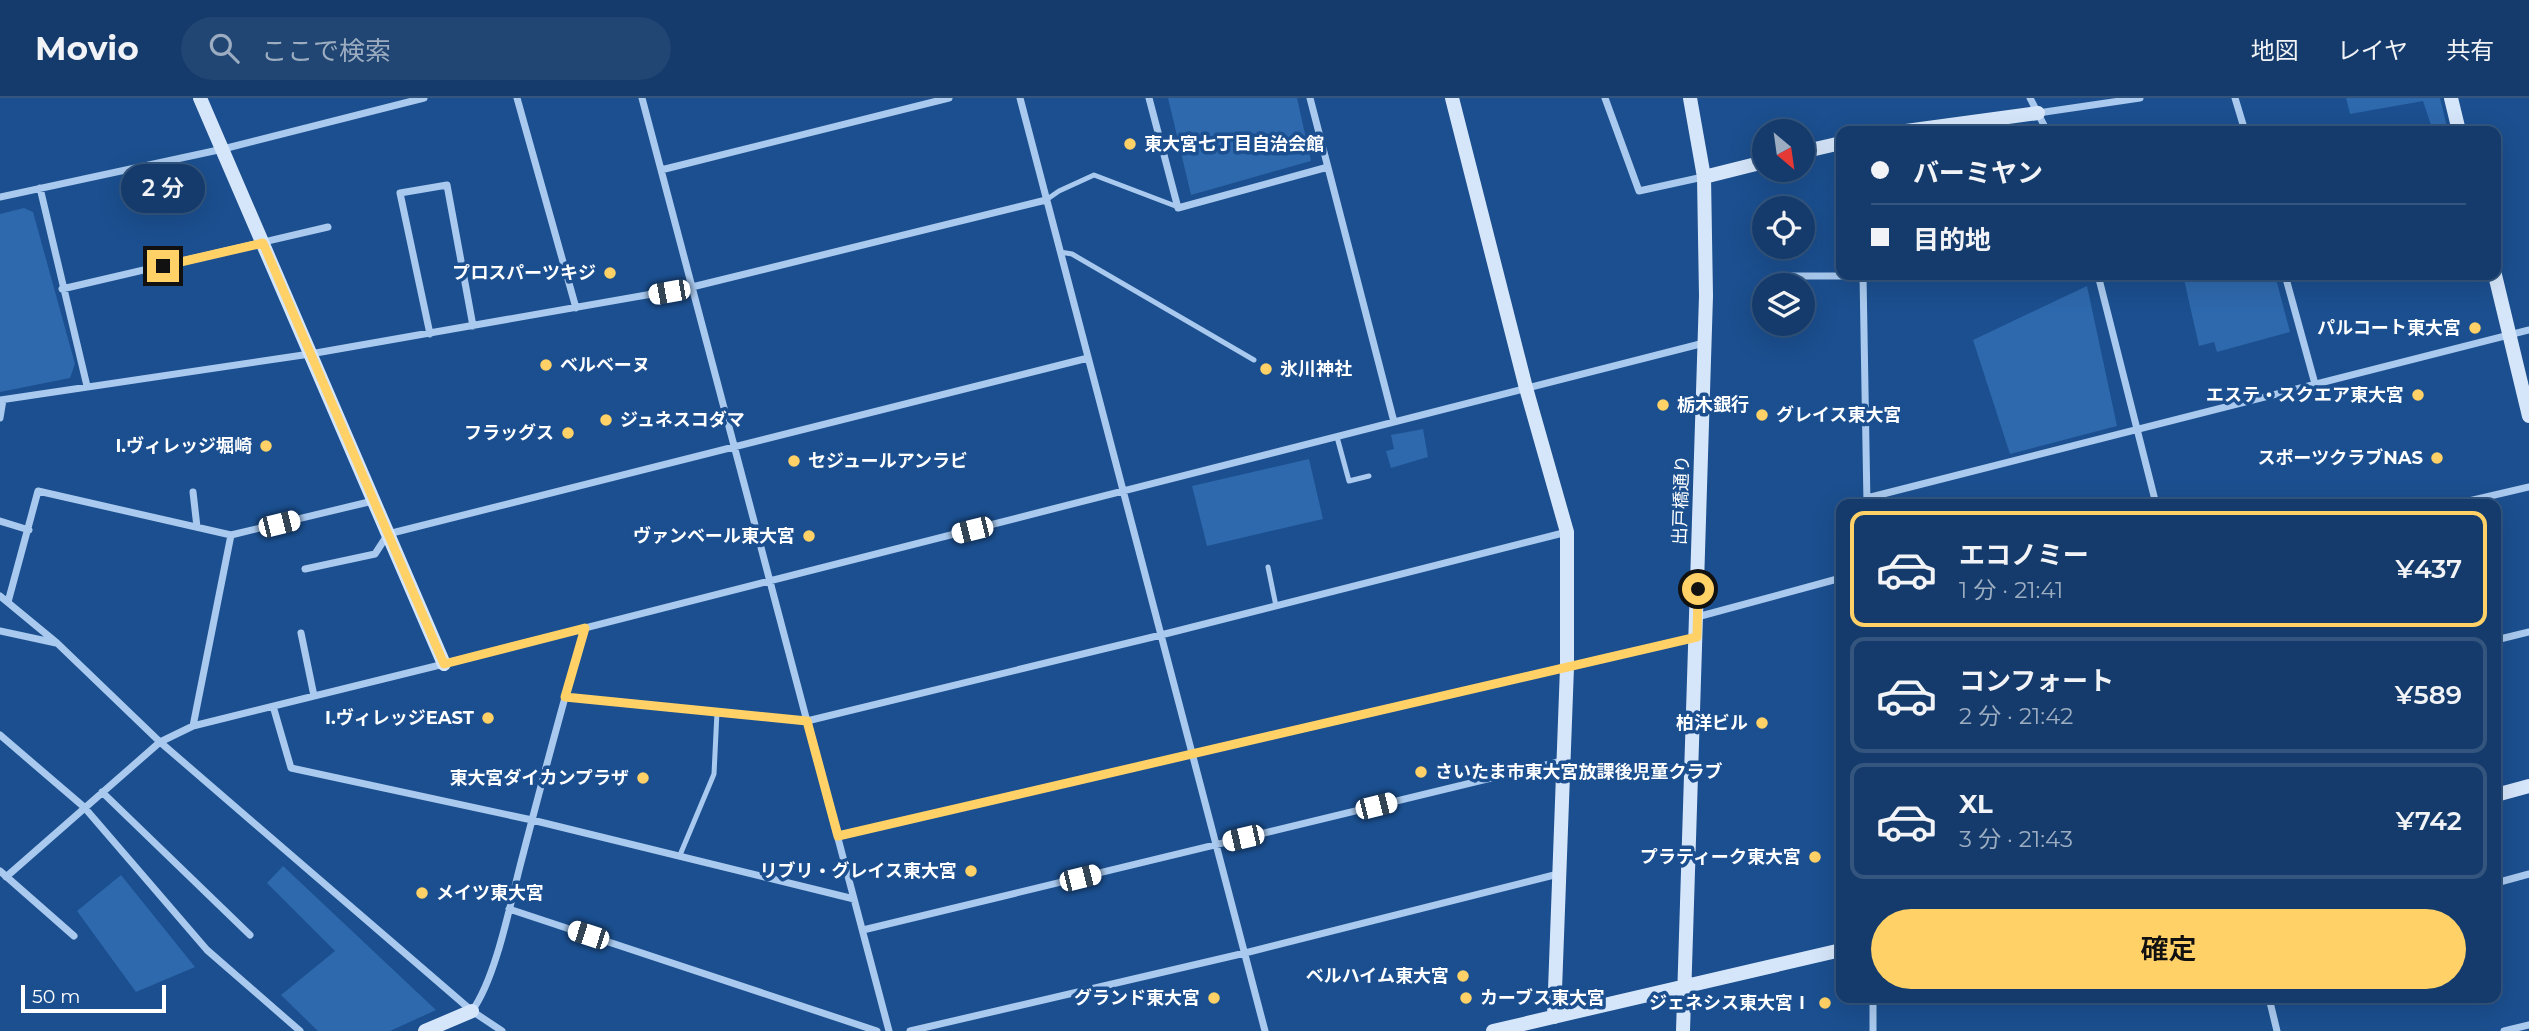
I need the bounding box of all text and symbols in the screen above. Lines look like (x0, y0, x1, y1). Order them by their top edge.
search box (181, 17, 671, 80)
text: Movio (35, 28, 139, 68)
icon: search (205, 29, 243, 67)
text: ここで検索 (261, 35, 391, 67)
text: 地図 (2251, 36, 2299, 65)
text: レイヤ (2337, 36, 2408, 65)
text: 共有 (2446, 36, 2494, 65)
north arrow (1752, 119, 1815, 182)
map controls (1752, 119, 1815, 336)
place label: 東大宮七丁目自治会館 (1144, 133, 1324, 155)
marker: 東大宮七丁目自治会館 (1122, 136, 1138, 152)
text: バーミヤン (1913, 157, 2043, 189)
callout: 2 分 (121, 164, 205, 214)
text: 2 分 (142, 174, 184, 202)
button: locate (1752, 196, 1815, 259)
text: 目的地 (1913, 224, 1991, 256)
route end (147, 250, 179, 282)
place label: プロスパーツキジ (452, 262, 596, 284)
marker: プロスパーツキジ (602, 265, 618, 281)
button: layers (1752, 273, 1815, 336)
car (647, 278, 692, 306)
place label: パルコート東大宮 (2317, 317, 2461, 339)
marker: パルコート東大宮 (2467, 320, 2483, 336)
place label: ベルベーヌ (560, 354, 650, 376)
marker: ベルベーヌ (538, 357, 554, 373)
place label: 氷川神社 (1280, 358, 1352, 380)
marker: 氷川神社 (1258, 361, 1274, 377)
place label: エステ・スクエア東大宮 (2206, 384, 2404, 406)
marker: エステ・スクエア東大宮 (2410, 387, 2426, 403)
place label: 栃木銀行 (1677, 394, 1749, 416)
marker: 栃木銀行 (1655, 397, 1671, 413)
place label: グレイス東大宮 (1776, 404, 1901, 426)
marker: グレイス東大宮 (1754, 407, 1770, 423)
place label: ジュネスコダマ (620, 409, 745, 431)
marker: ジュネスコダマ (598, 412, 614, 428)
place label: フラッグス (464, 422, 554, 444)
marker: フラッグス (560, 425, 576, 441)
place label: I.ヴィレッジ堀崎 (115, 435, 252, 457)
marker: I.ヴィレッジ堀崎 (258, 438, 274, 454)
place label: スポーツクラブNAS (2258, 447, 2423, 469)
place label: セジュールアンラビ (808, 450, 968, 472)
marker: スポーツクラブNAS (2429, 450, 2445, 466)
marker: セジュールアンラビ (786, 453, 802, 469)
street label: 出戸橋通り (1668, 455, 1694, 545)
car (257, 509, 302, 539)
car (950, 515, 995, 545)
place label: ヴァンベール東大宮 (633, 525, 795, 547)
marker: ヴァンベール東大宮 (801, 528, 817, 544)
icon: car (1875, 538, 1938, 601)
text: エコノミー (1959, 539, 2089, 571)
text: ¥437 (2395, 553, 2462, 585)
route start (1682, 573, 1714, 605)
text: 1 分 · 21:41 (1959, 576, 2063, 604)
icon: car (1875, 664, 1938, 727)
text: コンフォート (1959, 665, 2114, 697)
text: ¥589 (2395, 679, 2462, 711)
text: 2 分 · 21:42 (1959, 702, 2073, 730)
place label: I.ヴィレッジEAST (325, 707, 475, 729)
marker: I.ヴィレッジEAST (480, 710, 496, 726)
place label: 柏洋ビル (1676, 712, 1748, 734)
marker: 柏洋ビル (1754, 715, 1770, 731)
place label: さいたま市東大宮放課後児童クラブ (1435, 761, 1722, 783)
marker: さいたま市東大宮放課後児童クラブ (1413, 764, 1429, 780)
place label: 東大宮ダイカンプラザ (450, 767, 629, 789)
marker: 東大宮ダイカンプラザ (635, 770, 651, 786)
text: XL (1959, 788, 1993, 820)
icon: car (1875, 790, 1938, 853)
car (1354, 791, 1399, 821)
text: ¥742 (2396, 805, 2462, 837)
car (1221, 823, 1266, 853)
text: 3 分 · 21:43 (1959, 825, 2073, 853)
place label: プラティーク東大宮 (1640, 846, 1801, 868)
marker: プラティーク東大宮 (1807, 849, 1823, 865)
place label: リブリ・グレイス東大宮 (760, 860, 957, 882)
marker: リブリ・グレイス東大宮 (963, 863, 979, 879)
car (1058, 863, 1103, 893)
place label: メイツ東大宮 (436, 882, 544, 904)
marker: メイツ東大宮 (414, 885, 430, 901)
button: 確定 (1871, 909, 2466, 989)
car (565, 919, 612, 951)
place label: ベルハイム東大宮 (1306, 965, 1449, 987)
marker: ベルハイム東大宮 (1455, 968, 1471, 984)
scale bar (21, 982, 166, 1014)
text: 50 m (32, 985, 80, 1008)
place label: グランド東大宮 (1074, 987, 1200, 1009)
place label: カーブス東大宮 (1480, 987, 1605, 1009)
marker: グランド東大宮 (1206, 990, 1222, 1006)
marker: カーブス東大宮 (1458, 990, 1474, 1006)
place label: ジェネシス東大宮Ⅰ (1649, 992, 1811, 1014)
marker: ジェネシス東大宮Ⅰ (1817, 995, 1833, 1011)

